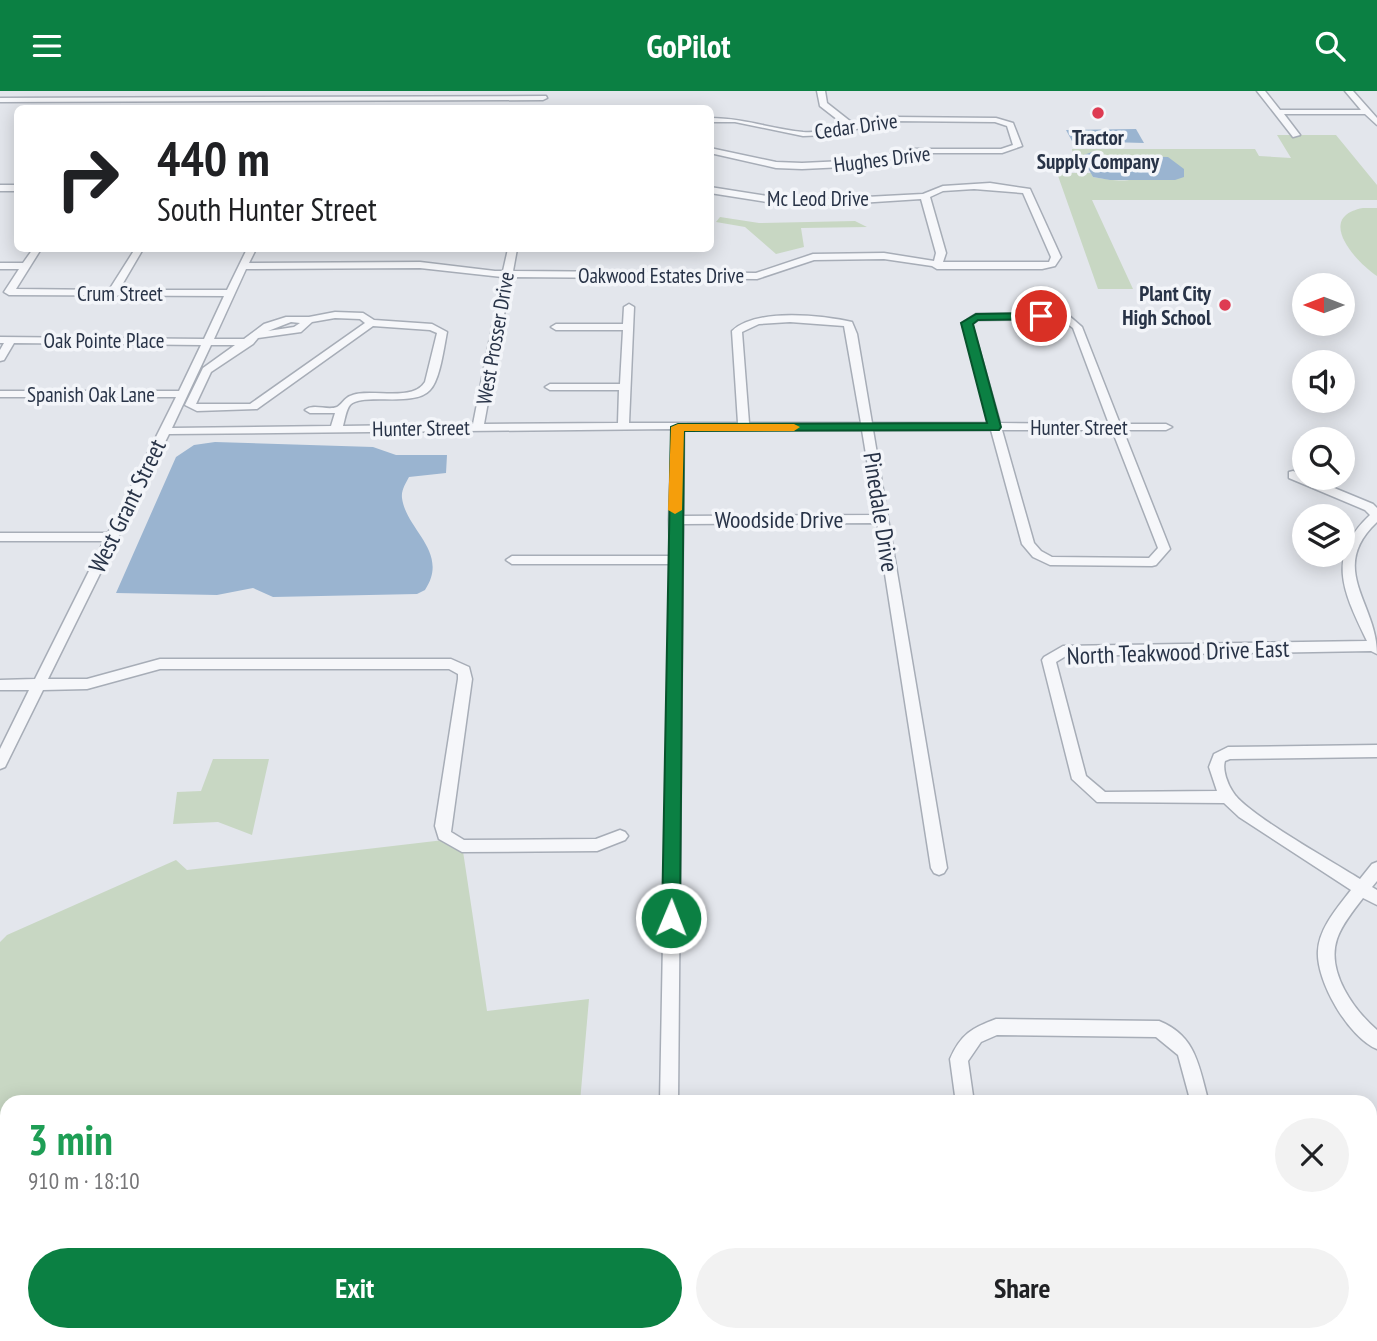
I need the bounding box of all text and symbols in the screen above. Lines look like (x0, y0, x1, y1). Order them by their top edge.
text: GoPilot (646, 25, 731, 67)
icon: menu (28, 27, 66, 65)
icon: search (1311, 27, 1349, 65)
marker: Tractor Supply Company (1090, 105, 1106, 121)
street label: Cedar Drive (813, 107, 899, 145)
place label: Tractor Supply Company (1037, 124, 1160, 175)
text: 440 m (157, 126, 270, 190)
icon: right (42, 133, 133, 224)
street label: Hughes Drive (832, 140, 932, 178)
street label: Mc Leod Drive (767, 185, 869, 212)
text: South Hunter Street (157, 188, 377, 230)
street label: Oakwood Estates Drive (578, 262, 744, 289)
street label: West Prosser Drive (470, 270, 520, 406)
north arrow (1292, 273, 1354, 336)
map controls (1292, 273, 1355, 567)
street label: Crum Street (77, 280, 163, 307)
place label: Plant City High School (1122, 280, 1212, 331)
pin (1011, 286, 1071, 346)
icon: arrive (1022, 297, 1060, 335)
marker: Plant City High School (1217, 297, 1233, 313)
street label: Oak Pointe Place (43, 327, 165, 354)
button: sound (1292, 350, 1355, 413)
street label: Spanish Oak Lane (27, 381, 155, 408)
street label: Hunter Street (372, 414, 470, 442)
street label: Hunter Street (1030, 414, 1128, 441)
button: search (1292, 427, 1355, 490)
street label: West Grant Street (81, 434, 173, 578)
street label: Pinedale Drive (856, 450, 906, 574)
street label: Woodside Drive (715, 504, 843, 535)
button: layers (1292, 504, 1355, 567)
street label: North Teakwood Drive East (1066, 633, 1290, 671)
position arrow (634, 881, 708, 955)
text: 3 min (28, 1112, 113, 1167)
button: close (1275, 1118, 1349, 1192)
text: 910 m · 18:10 (28, 1166, 140, 1195)
button: Exit (28, 1248, 682, 1328)
button: Share (696, 1248, 1349, 1328)

